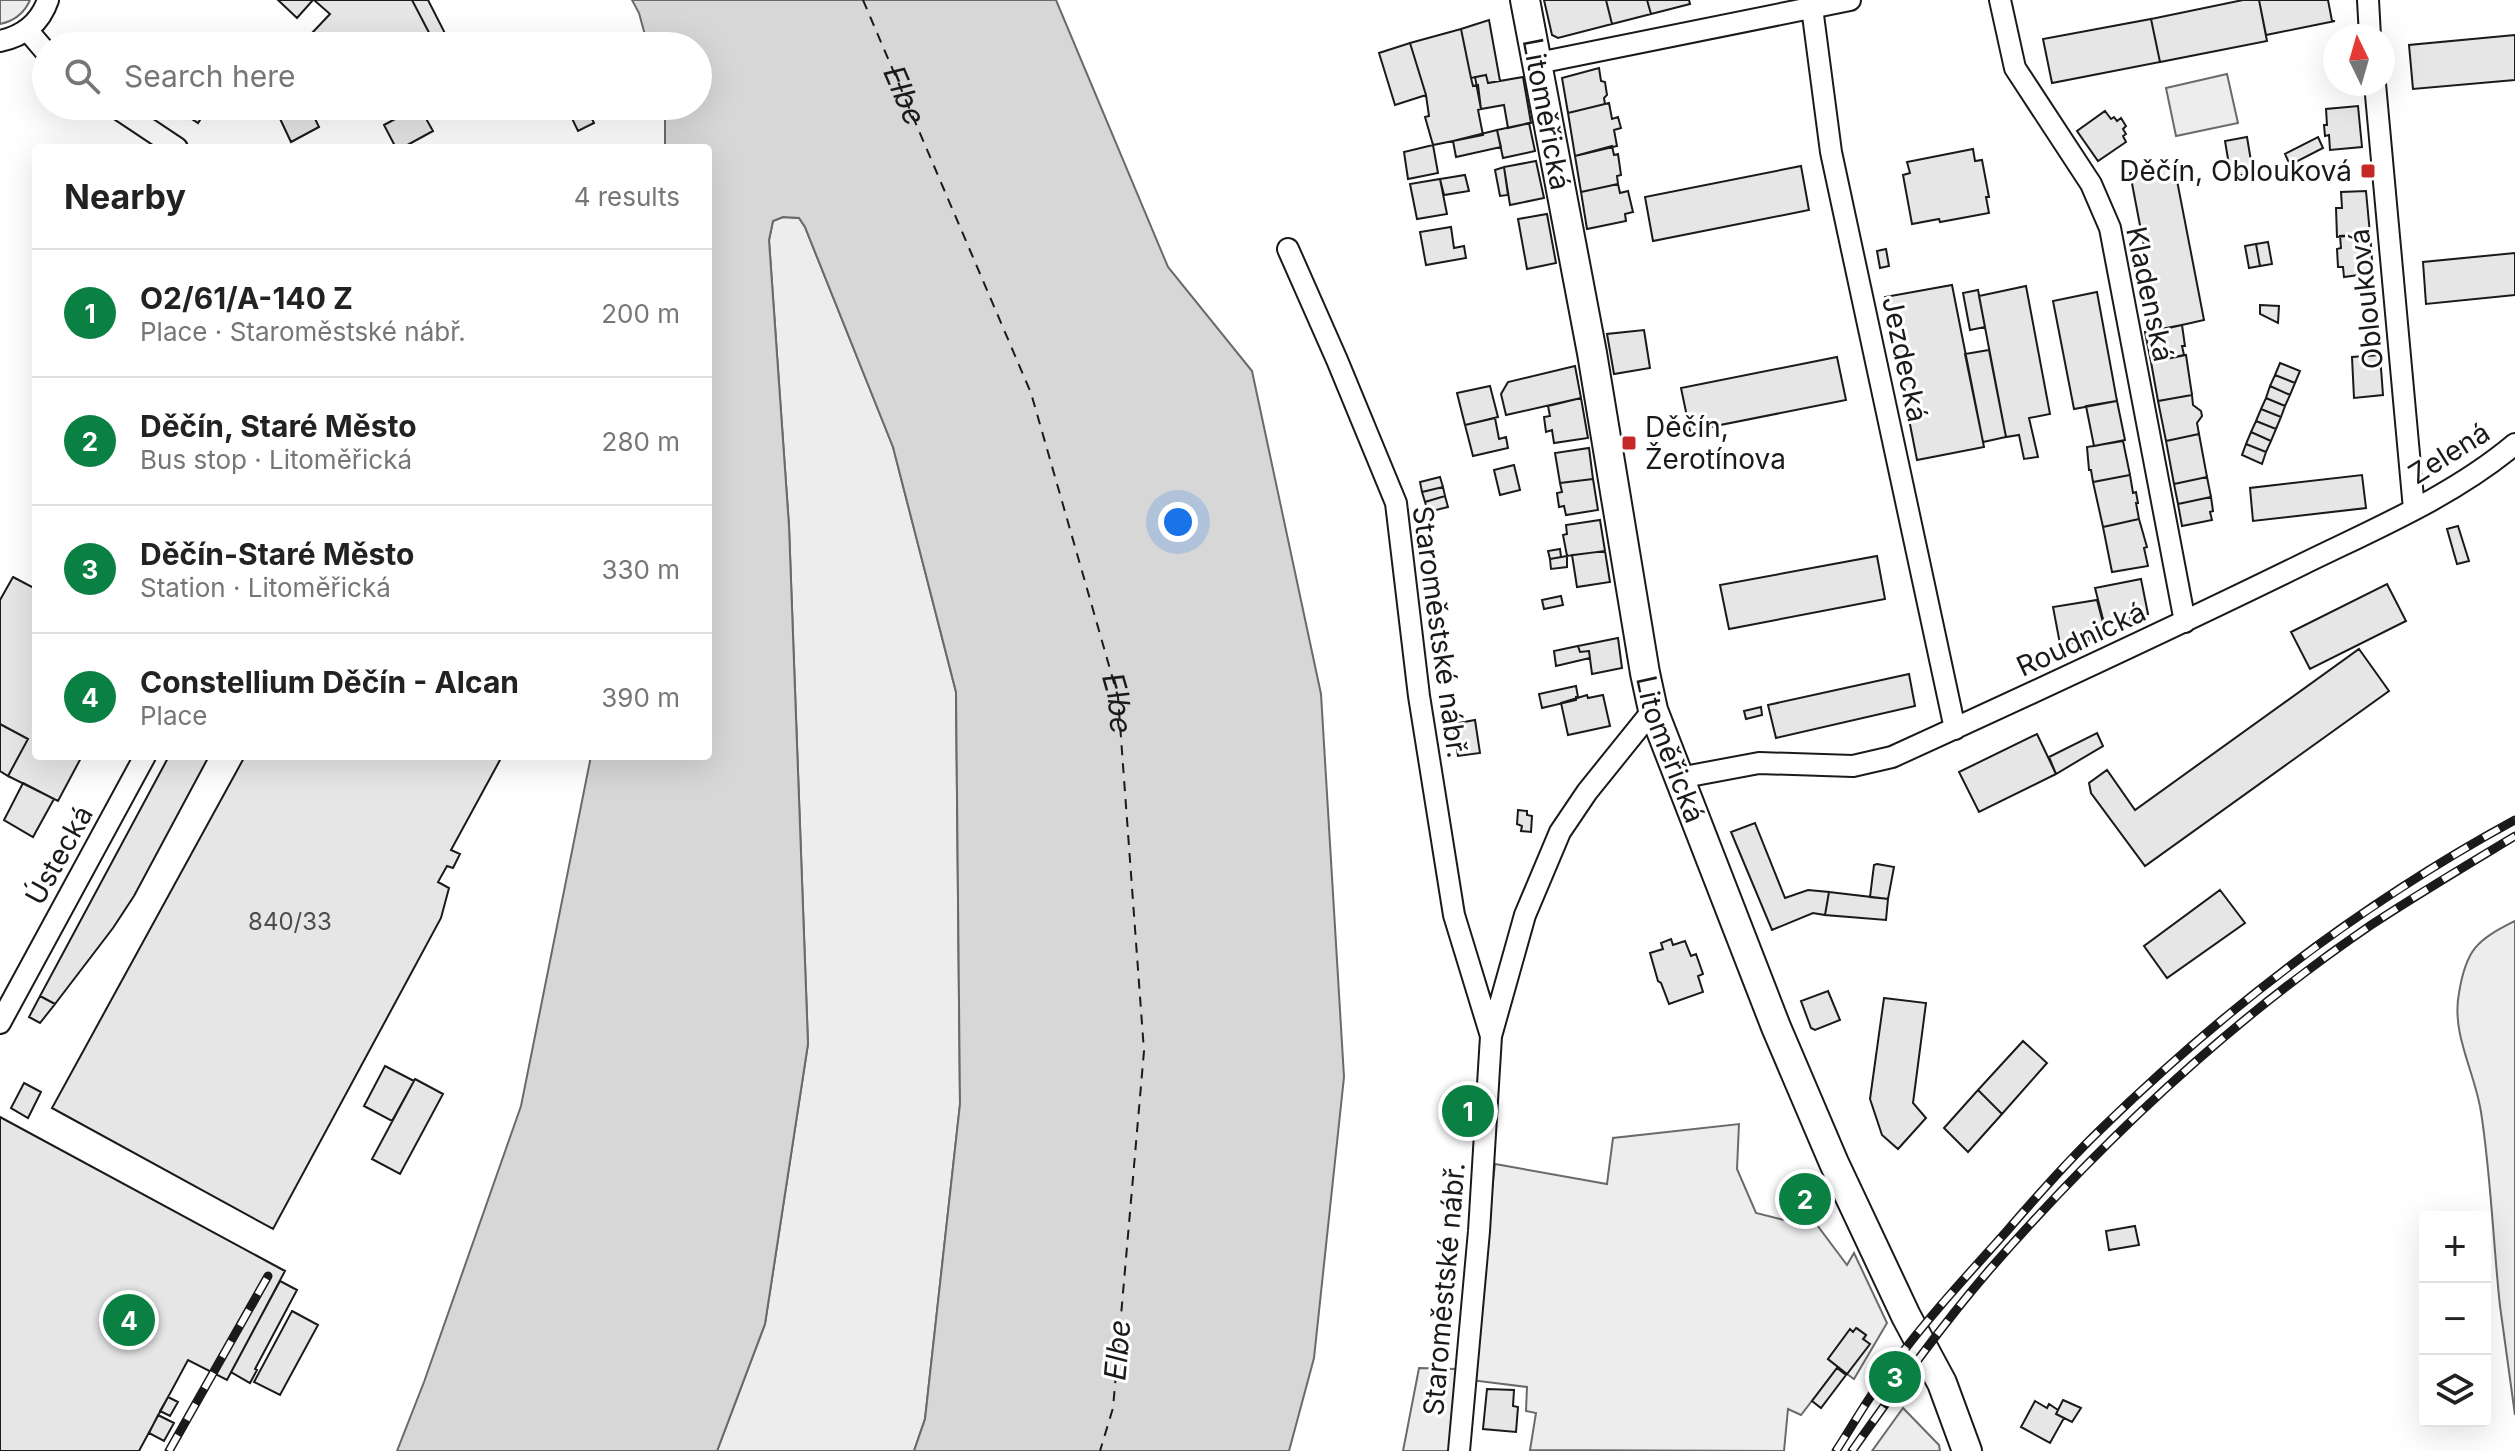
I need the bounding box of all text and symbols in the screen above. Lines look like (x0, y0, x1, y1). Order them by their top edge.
north arrow (2323, 24, 2395, 96)
search box (32, 32, 712, 120)
street label: Litoměřická (1516, 35, 1578, 193)
icon: search (60, 54, 104, 98)
text: Search here (124, 58, 296, 94)
water label: Elbe (876, 60, 933, 130)
place label: Děčín, Oblouková (2119, 154, 2352, 188)
marker: Děčín, Oblouková (2359, 162, 2377, 180)
text: Nearby (64, 176, 186, 217)
text: 4 results (574, 181, 680, 212)
street label: Kladenská (2119, 223, 2181, 365)
street label: Oblouková (2342, 227, 2390, 371)
text: O2/61/A-140 Z (140, 280, 353, 316)
street label: Jezdecká (1875, 293, 1935, 425)
text: 1 (84, 298, 96, 329)
text: 200 m (601, 298, 680, 329)
text: Place · Staroměstské nábř. (140, 316, 466, 347)
text: Děčín, Staré Město (140, 408, 417, 444)
place label: Děčín, Žerotínova (1645, 410, 1786, 476)
street label: Zelená (2402, 415, 2496, 491)
text: 2 (82, 426, 98, 457)
text: 280 m (602, 426, 680, 457)
marker: Děčín, Žerotínova (1620, 434, 1638, 452)
text: Bus stop · Litoměřická (140, 444, 412, 475)
your location (1158, 502, 1198, 542)
street label: Staroměstské nábř. (1405, 504, 1475, 760)
text: Děčín-Staré Město (140, 536, 414, 572)
text: 3 (82, 554, 98, 585)
text: 330 m (601, 554, 680, 585)
text: Station · Litoměřická (140, 572, 391, 603)
street label: Roudnická (2011, 594, 2151, 684)
text: Constellium Děčín - Alcan (140, 664, 519, 700)
water label: Elbe (1095, 669, 1140, 735)
street label: Litoměřická (1629, 673, 1712, 828)
text: 4 (81, 682, 99, 713)
text: 390 m (601, 682, 680, 713)
text: Place (140, 700, 208, 731)
street label: Ústecká (17, 799, 100, 910)
house number: 840/33 (248, 907, 332, 936)
pin: 1 (1442, 1081, 1494, 1141)
street label: Staroměstské nábř. (1416, 1161, 1472, 1417)
pin: 2 (1779, 1169, 1831, 1229)
map controls (2419, 1211, 2491, 1427)
button: + (2419, 1211, 2491, 1283)
button: − (2419, 1283, 2491, 1355)
pin: 4 (103, 1290, 155, 1350)
water label: Elbe (1096, 1318, 1138, 1382)
pin: 3 (1869, 1347, 1921, 1407)
button: layers (2419, 1355, 2491, 1427)

